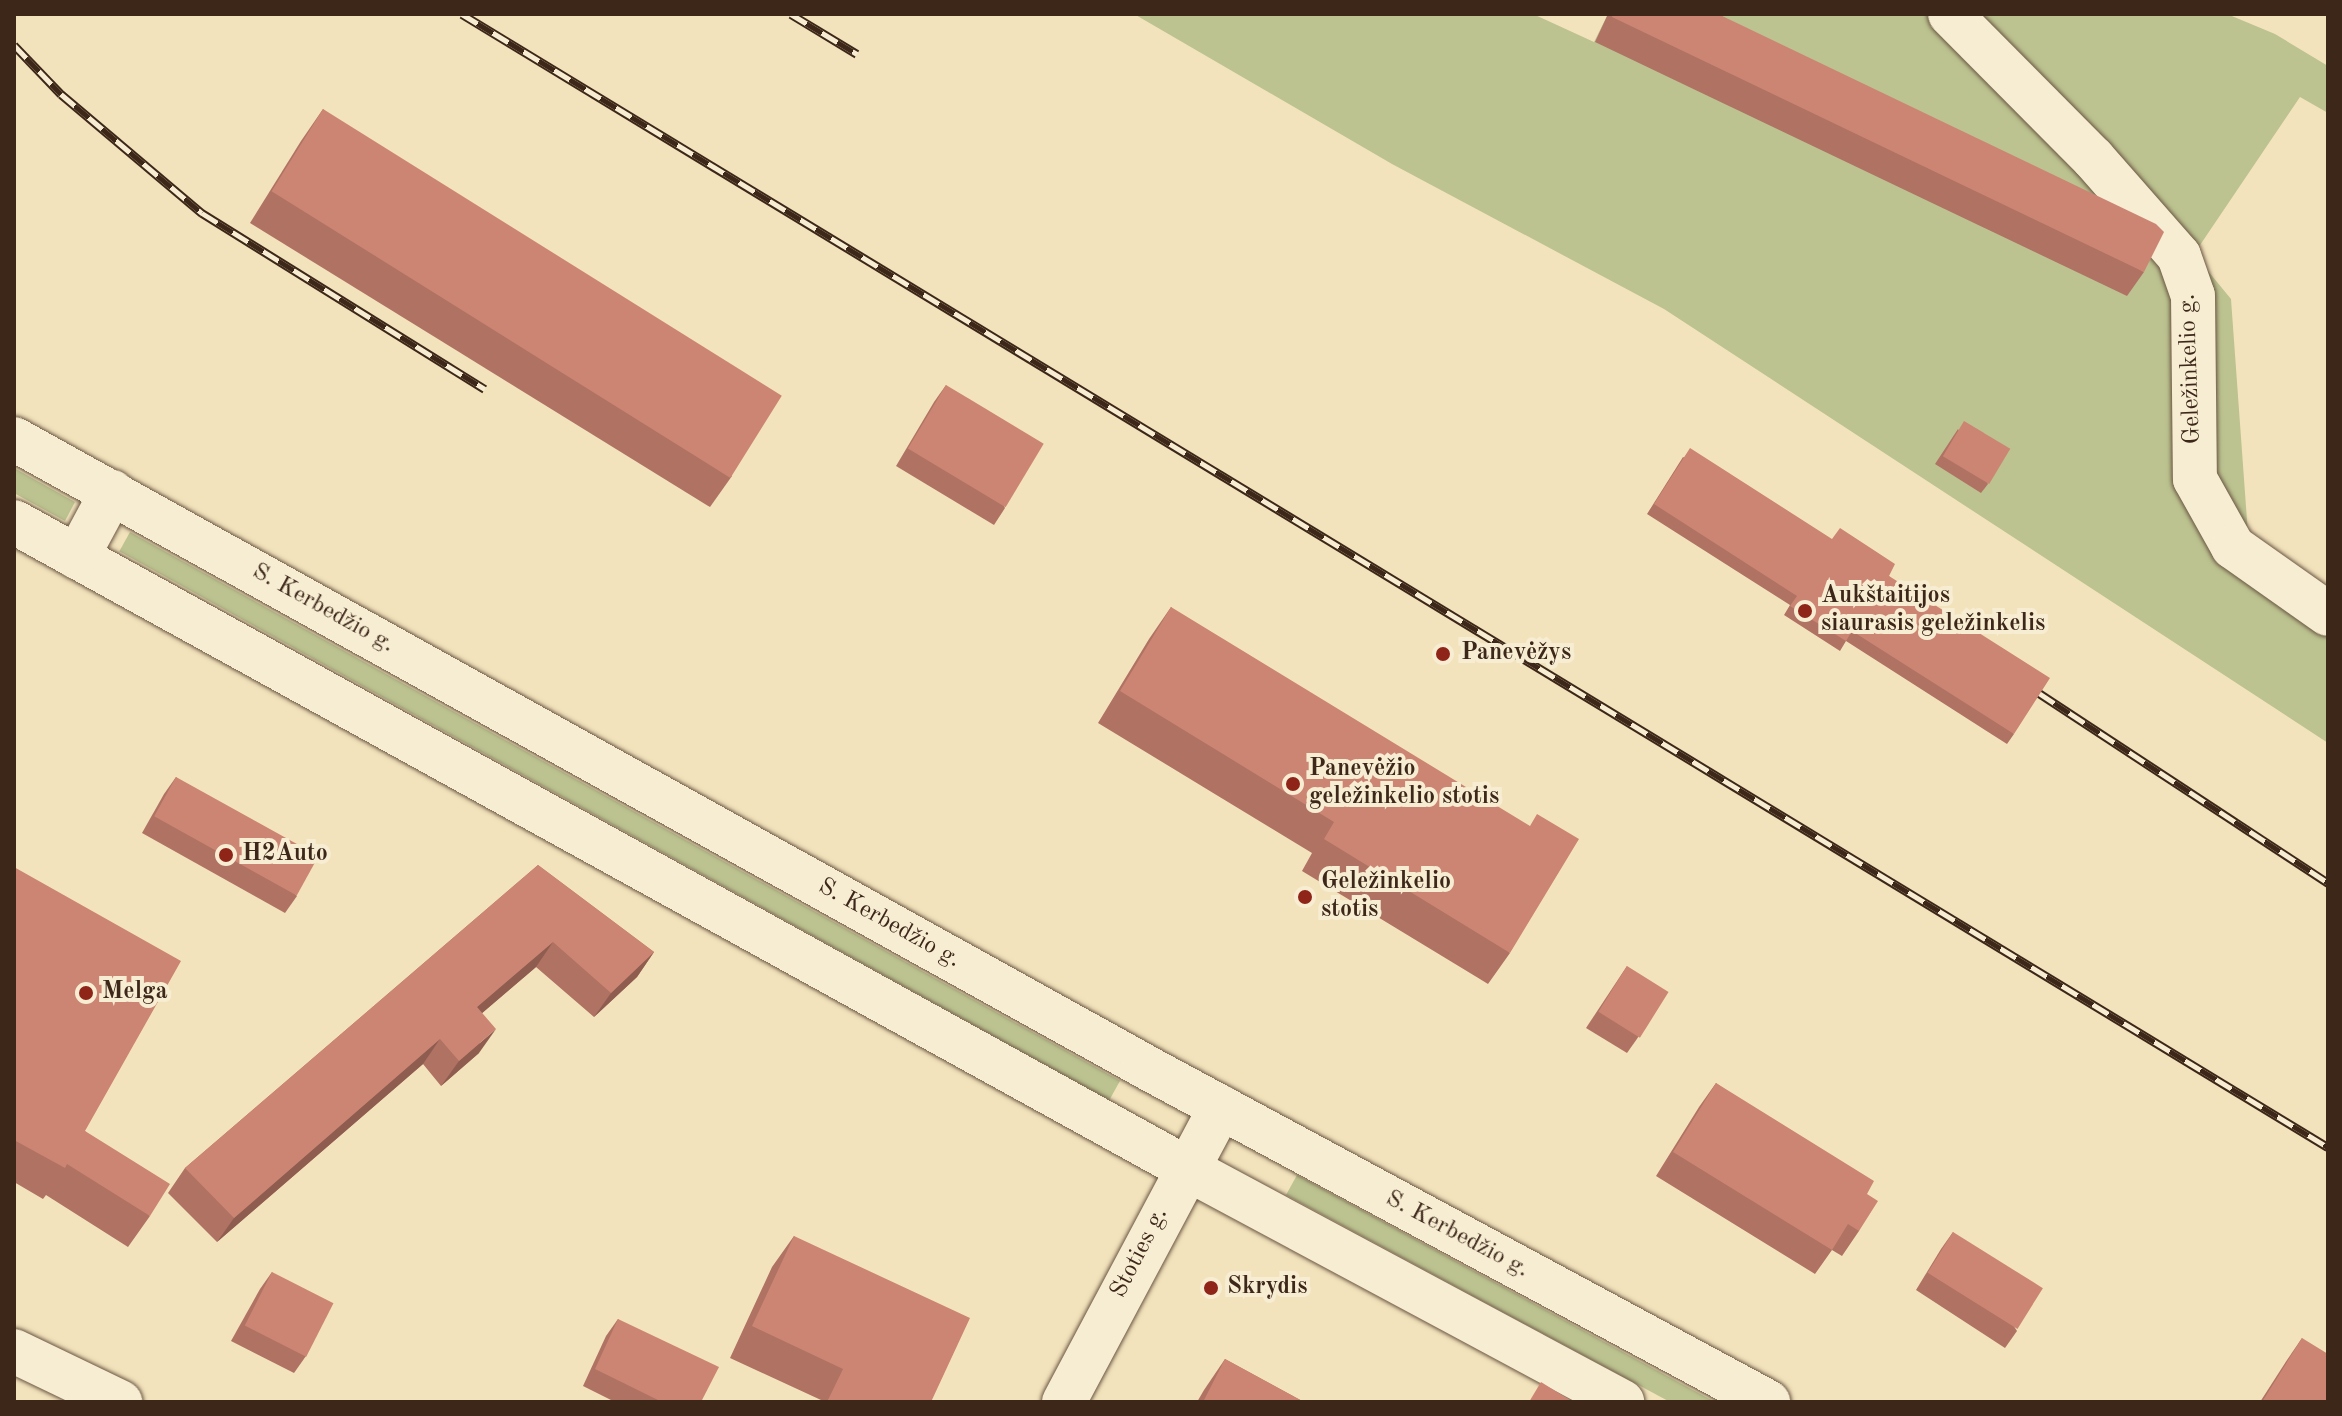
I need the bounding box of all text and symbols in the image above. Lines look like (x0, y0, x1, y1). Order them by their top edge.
street label: Geležinkelio g. (2174, 293, 2208, 445)
street label: S. Kerbedžio g. (247, 558, 399, 660)
place label: Aukštaitijos siaurasis geležinkelis (1821, 583, 2045, 639)
marker: Aukštaitijos siaurasis geležinkelis (1796, 602, 1814, 620)
place label: Panevėžys (1461, 640, 1571, 668)
marker: Panevėžys (1432, 643, 1454, 665)
place label: Panevėžio geležinkelio stotis (1309, 756, 1499, 812)
marker: Panevėžio geležinkelio stotis (1284, 775, 1302, 793)
place label: H2Auto (242, 841, 328, 869)
marker: H2Auto (217, 846, 235, 864)
place label: Geležinkelio stotis (1321, 869, 1451, 925)
street label: S. Kerbedžio g. (813, 873, 965, 975)
marker: Geležinkelio stotis (1296, 888, 1314, 906)
place label: Melga (102, 979, 168, 1007)
marker: Melga (77, 984, 95, 1002)
street label: S. Kerbedžio g. (1380, 1185, 1534, 1285)
street label: Stoties g. (1105, 1203, 1175, 1303)
place label: Skrydis (1227, 1274, 1307, 1302)
marker: Skrydis (1202, 1279, 1220, 1297)

